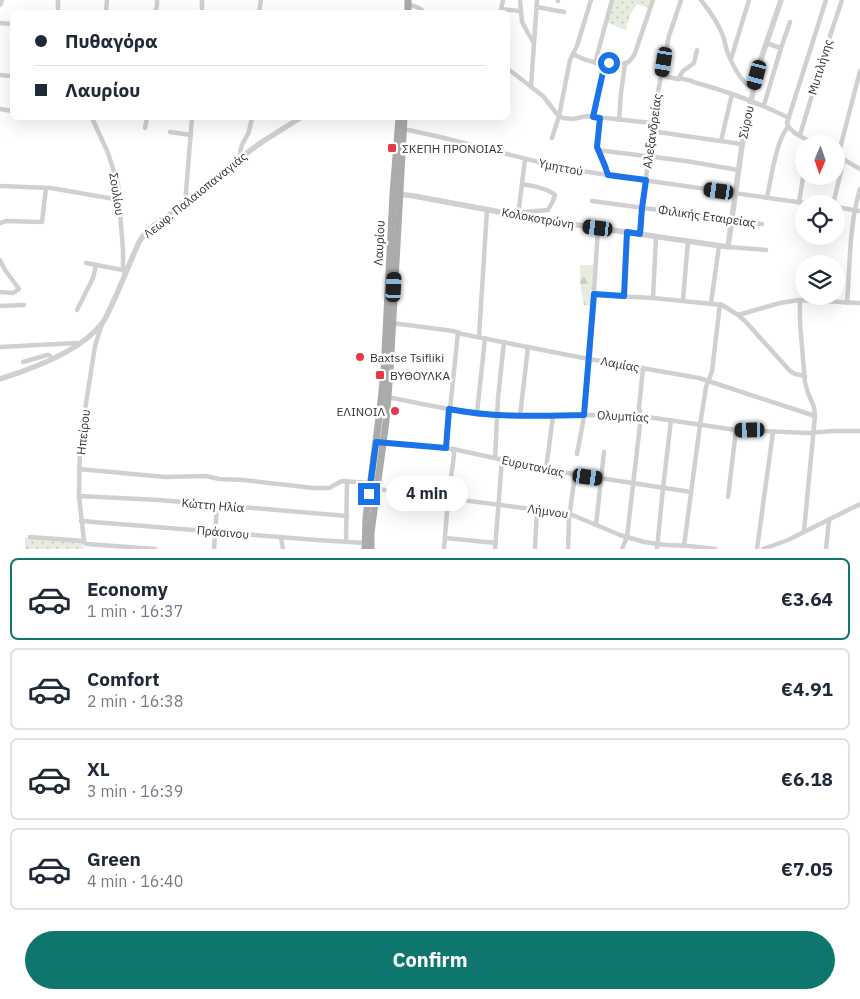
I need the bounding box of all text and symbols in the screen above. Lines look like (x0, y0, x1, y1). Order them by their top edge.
text: Πυθαγόρα (65, 29, 158, 53)
street label: Μυτιλήνης (804, 37, 836, 97)
car (654, 46, 673, 78)
route start (598, 52, 620, 74)
car (745, 59, 768, 91)
text: Λαυρίου (65, 78, 140, 102)
street label: Αλεξανδρείας (639, 92, 665, 169)
street label: Σύρου (735, 104, 757, 140)
north arrow (795, 135, 845, 185)
map controls (795, 135, 845, 305)
place label: ΣΚΕΠΗ ΠΡΟΝΟΙΑΣ (402, 141, 504, 156)
marker: ΣΚΕΠΗ ΠΡΟΝΟΙΑΣ (386, 142, 398, 154)
street label: Λεωφ. Παλαιοπαναγιάς (140, 149, 250, 241)
street label: Υμηττού (537, 155, 585, 179)
street label: Σουλίου (106, 172, 128, 216)
car (703, 181, 734, 201)
button: locate (795, 195, 845, 245)
street label: Φιλικής Εταιρείας (657, 202, 757, 230)
street label: Κολοκοτρώνη (501, 204, 575, 232)
car (582, 219, 613, 237)
street label: Λαυρίου (370, 220, 388, 266)
button: layers (795, 255, 845, 305)
car (385, 272, 402, 302)
place label: Baxtse Tsifliki (370, 350, 444, 365)
marker: Baxtse Tsifliki (354, 351, 366, 363)
street label: Λαμίας (599, 353, 641, 375)
place label: ΒΥΘΟΥΛΚΑ (390, 368, 450, 383)
marker: ΒΥΘΟΥΛΚΑ (374, 369, 386, 381)
place label: ΕΛΙΝΟΙΛ (336, 404, 385, 419)
marker: ΕΛΙΝΟΙΛ (389, 405, 401, 417)
street label: Ολυμπίας (597, 407, 650, 425)
street label: Ηπείρου (73, 408, 93, 456)
car (734, 422, 765, 438)
street label: Ευρυτανίας (500, 452, 566, 480)
car (572, 467, 603, 487)
callout: 4 min (386, 476, 469, 512)
route end (358, 483, 380, 505)
text: 4 min (406, 483, 448, 503)
street label: Κώττη Ηλία (181, 495, 245, 515)
street label: Λήμνου (527, 501, 569, 521)
street label: Πράσινου (196, 522, 250, 542)
icon: car (27, 577, 72, 622)
text: Economy (87, 577, 168, 601)
text: €3.64 (781, 587, 833, 611)
text: 1 min · 16:37 (87, 601, 183, 621)
icon: car (27, 667, 72, 712)
text: Comfort (87, 667, 160, 691)
text: €4.91 (781, 677, 833, 701)
text: 2 min · 16:38 (87, 691, 183, 711)
icon: car (27, 757, 72, 802)
text: XL (87, 757, 110, 781)
text: €6.18 (781, 767, 833, 791)
text: 3 min · 16:39 (87, 781, 183, 801)
icon: car (27, 847, 72, 892)
text: Green (87, 847, 141, 871)
text: €7.05 (781, 857, 833, 881)
text: 4 min · 16:40 (87, 871, 183, 891)
button: Confirm (25, 931, 835, 989)

